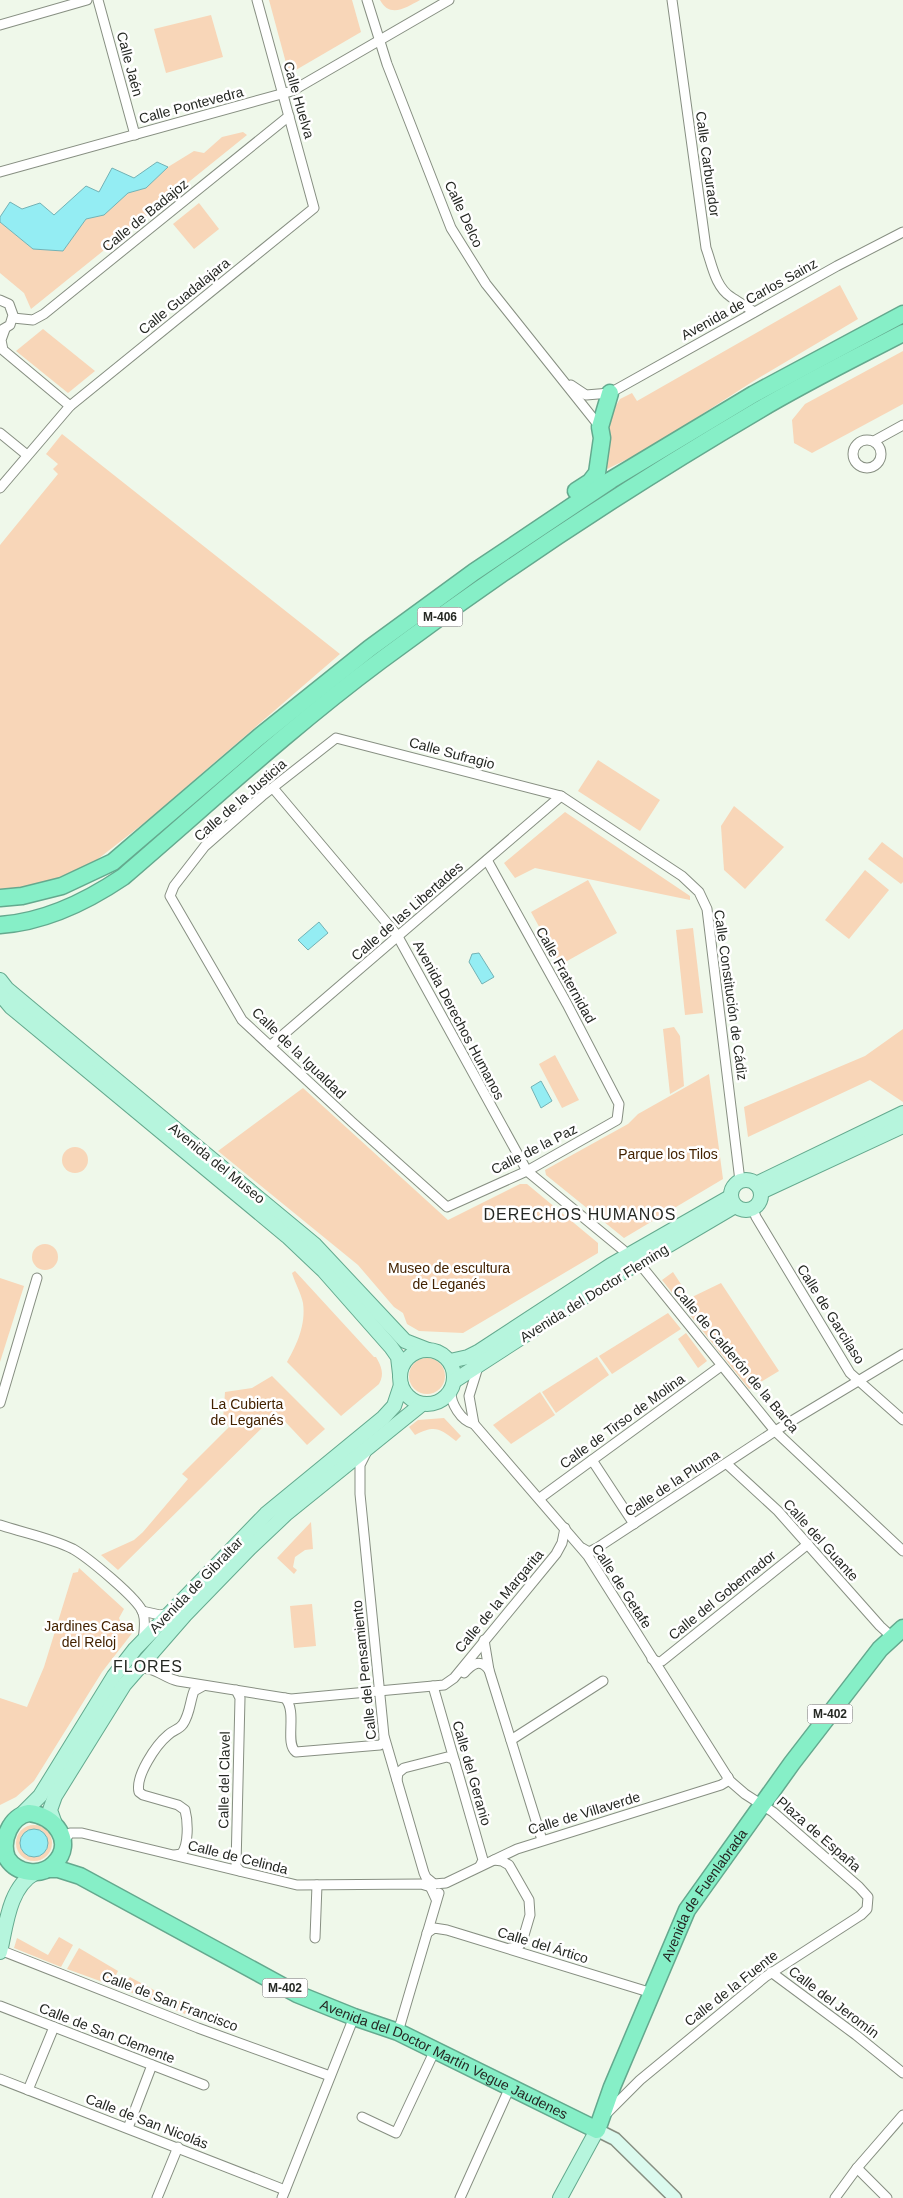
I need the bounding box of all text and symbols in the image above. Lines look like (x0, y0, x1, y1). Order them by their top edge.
street label: Calle Jaén (114, 30, 146, 98)
street label: Calle Huelva (280, 60, 318, 141)
street label: Calle Pontevedra (137, 83, 245, 127)
street label: Calle Carburador (693, 110, 723, 218)
street label: Calle de Badajoz (99, 175, 191, 255)
street label: Calle Delco (442, 178, 486, 250)
street label: Calle Guadalajara (135, 254, 233, 337)
street label: Avenida de Carlos Sainz (678, 255, 820, 343)
road number: M-406 (418, 608, 462, 626)
street label: Calle Sufragio (407, 734, 497, 772)
street label: Calle de la Justicia (191, 756, 289, 844)
street label: Calle de las Libertades (348, 858, 466, 964)
street label: Calle Constitución de Cádiz (711, 909, 751, 1081)
street label: Calle Fraternidad (533, 924, 599, 1026)
street label: Avenida Derechos Humanos (410, 938, 508, 1102)
street label: Calle de la Igualdad (249, 1004, 349, 1102)
street label: Avenida del Museo (166, 1119, 268, 1207)
street label: Calle de la Paz (488, 1120, 580, 1178)
park label: Parque los Tilos (618, 1146, 718, 1162)
district label: DERECHOS HUMANOS (484, 1206, 676, 1223)
street label: Avenida del Doctor Fleming (517, 1241, 671, 1345)
park label: Museo de escultura de Leganés (388, 1260, 510, 1292)
street label: Calle de Garcilaso (794, 1261, 868, 1367)
street label: Calle de Calderón de la Barca (670, 1282, 802, 1436)
street label: Calle de Tirso de Molina (557, 1370, 688, 1472)
park label: La Cubierta de Leganés (210, 1396, 284, 1428)
street label: Calle de la Pluma (622, 1446, 723, 1520)
street label: Calle del Guante (780, 1496, 862, 1584)
street label: Avenida de Gibraltar (146, 1533, 246, 1636)
street label: Calle de Getafe (589, 1541, 655, 1631)
street label: Calle de la Margarita (451, 1546, 547, 1656)
street label: Calle del Gobernador (665, 1547, 779, 1643)
street label: Calle del Pensamiento (349, 1599, 379, 1740)
park label: Jardines Casa del Reloj (44, 1618, 134, 1650)
district label: FLORES (113, 1658, 183, 1675)
road number: M-402 (808, 1705, 852, 1724)
street label: Calle del Geranio (449, 1719, 495, 1827)
street label: Calle del Clavel (215, 1731, 233, 1829)
street label: Calle de Villaverde (526, 1788, 642, 1838)
street label: Plaza de España (774, 1793, 864, 1875)
street label: Avenida de Fuenlabrada (658, 1826, 750, 1964)
street label: Calle de Celinda (186, 1837, 290, 1877)
street label: Calle del Ártico (496, 1924, 591, 1966)
street label: Calle de la Fuente (681, 1947, 781, 2029)
street label: Calle del Jeromín (786, 1963, 882, 2041)
street label: Calle de San Francisco (100, 1968, 241, 2034)
road number: M-402 (262, 1979, 308, 1998)
street label: Avenida del Doctor Martín Vegue Jaudenes (318, 1996, 570, 2122)
street label: Calle de San Clemente (37, 2000, 177, 2066)
street label: Calle de San Nicolás (83, 2090, 211, 2152)

